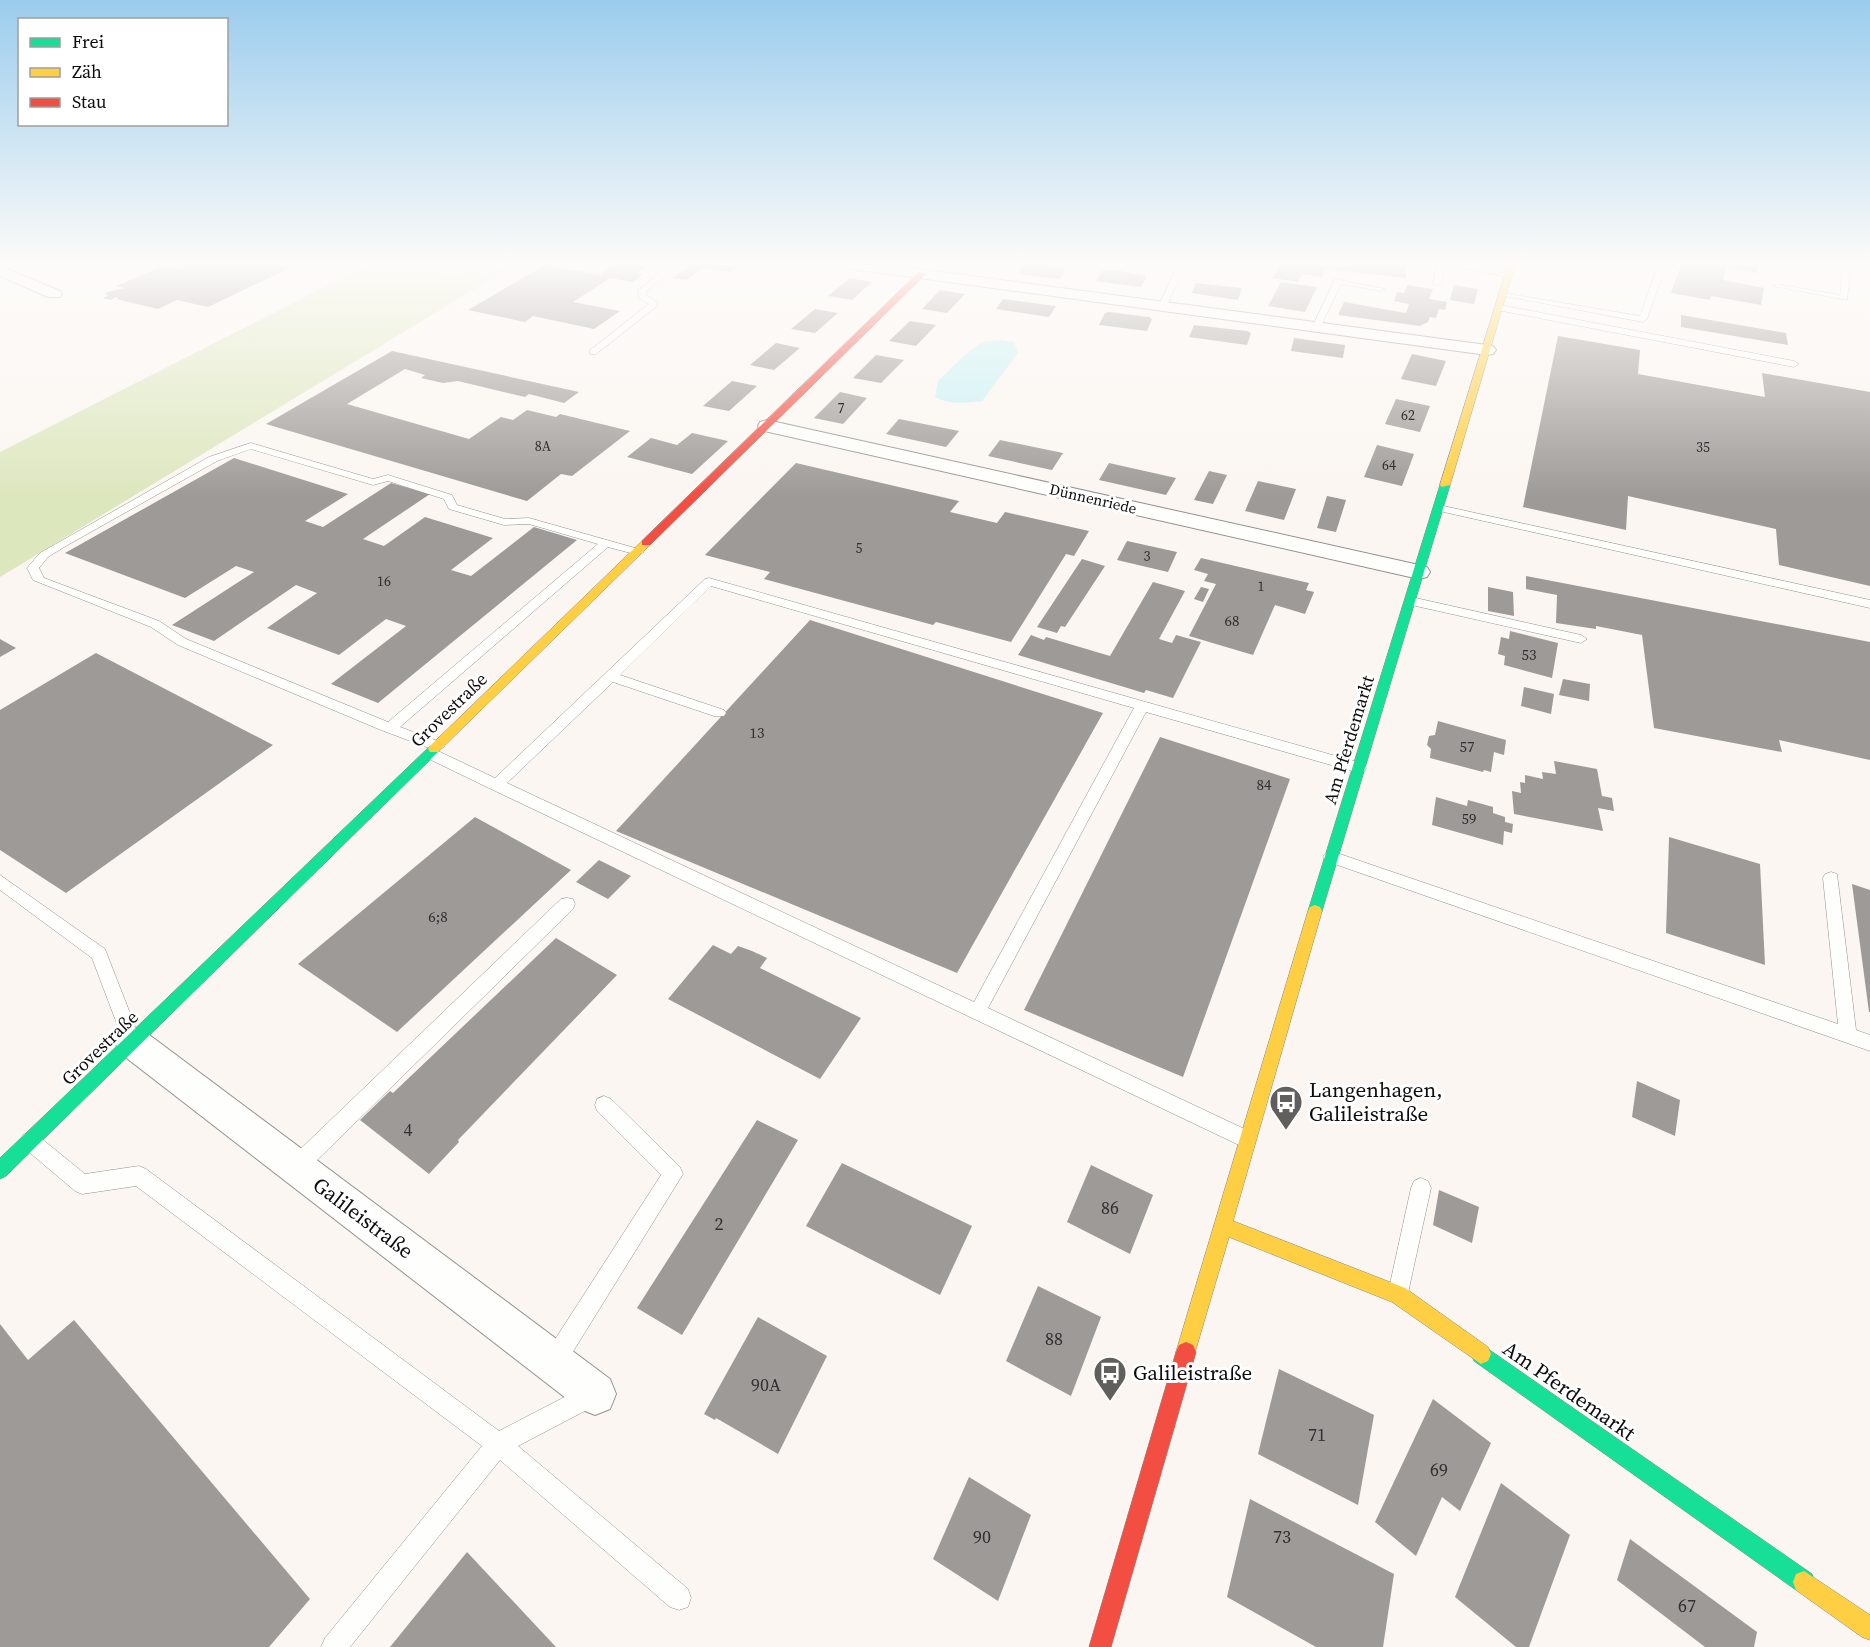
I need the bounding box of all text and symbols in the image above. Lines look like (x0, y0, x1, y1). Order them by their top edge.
legend (18, 18, 228, 126)
text: Frei (72, 29, 104, 54)
text: Zäh (72, 59, 102, 84)
text: Stau (72, 89, 107, 114)
house number: 7 (838, 398, 845, 418)
house number: 62 (1401, 405, 1415, 425)
house number: 8A (535, 436, 552, 456)
house number: 35 (1696, 437, 1710, 457)
house number: 64 (1382, 455, 1396, 475)
street label: Dünnenriede (1047, 478, 1139, 519)
house number: 5 (856, 538, 863, 558)
house number: 3 (1144, 546, 1151, 566)
house number: 16 (377, 571, 391, 591)
house number: 1 (1258, 576, 1265, 596)
house number: 68 (1224, 610, 1240, 631)
house number: 53 (1521, 644, 1537, 665)
street label: Grovestraße (405, 667, 492, 753)
street label: Am Pferdemarkt (1317, 672, 1380, 807)
house number: 13 (749, 722, 765, 743)
house number: 57 (1459, 736, 1475, 757)
house number: 84 (1256, 774, 1272, 795)
house number: 59 (1461, 808, 1477, 829)
house number: 6;8 (428, 906, 448, 927)
street label: Grovestraße (56, 1005, 143, 1091)
place label: Langenhagen, Galileistraße (1309, 1075, 1442, 1128)
bus stop icon: Langenhagen, Galileistraße (1268, 1084, 1304, 1131)
house number: 4 (404, 1117, 413, 1142)
street label: Galileistraße (307, 1170, 420, 1265)
house number: 86 (1101, 1195, 1119, 1220)
house number: 2 (715, 1211, 724, 1236)
house number: 88 (1045, 1326, 1063, 1351)
street label: Am Pferdemarkt (1497, 1334, 1642, 1447)
bus stop icon: Galileistraße (1092, 1355, 1128, 1402)
place label: Galileistraße (1133, 1358, 1252, 1387)
house number: 90A (751, 1372, 781, 1397)
house number: 71 (1308, 1422, 1326, 1447)
house number: 69 (1430, 1457, 1448, 1482)
house number: 90 (973, 1524, 991, 1549)
house number: 73 (1273, 1524, 1291, 1549)
house number: 67 (1678, 1593, 1696, 1618)

